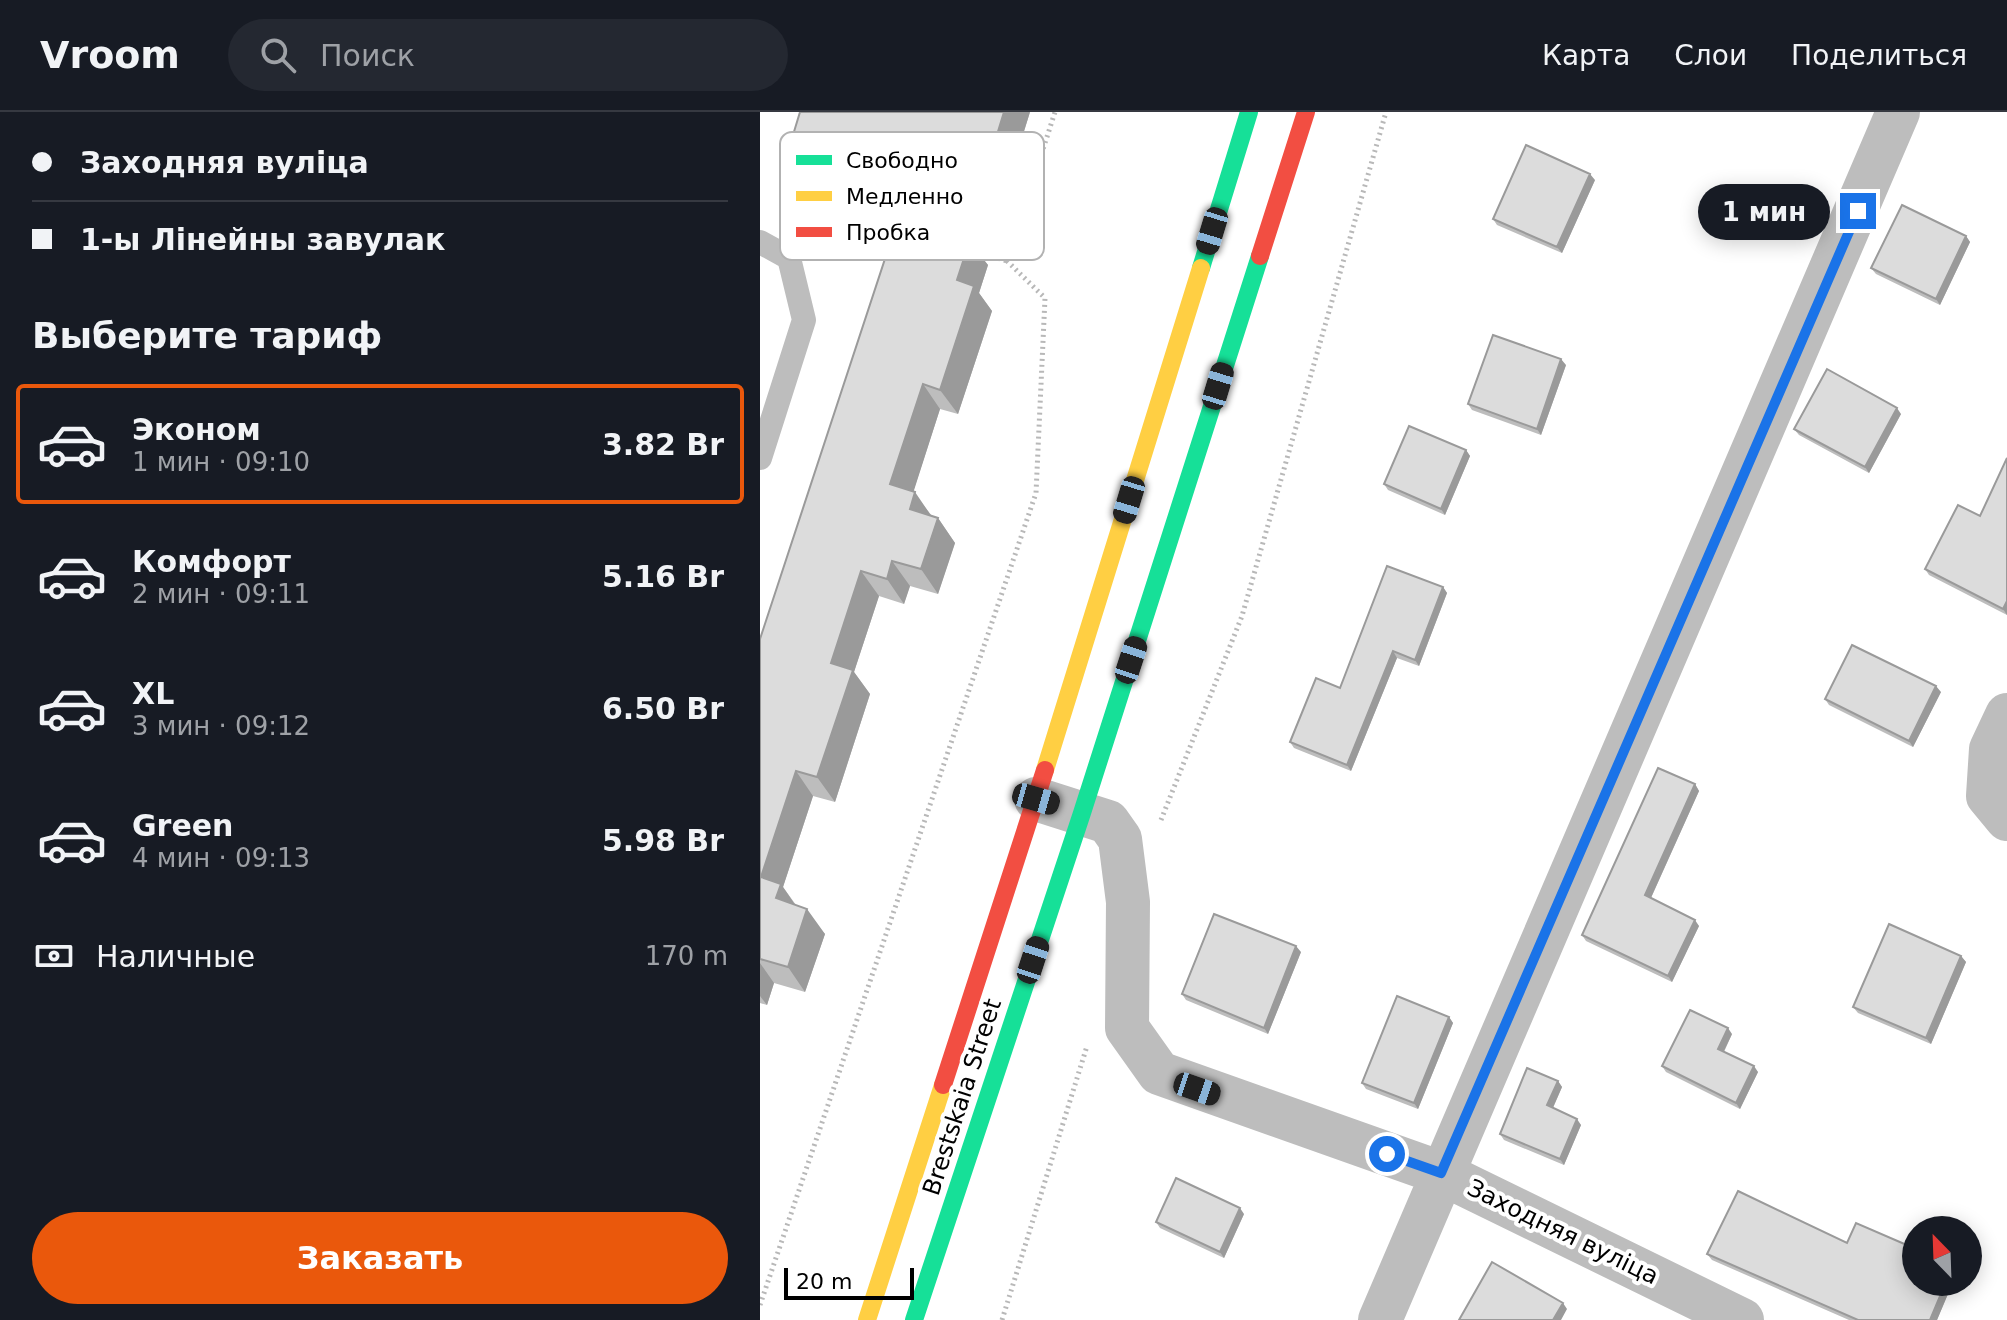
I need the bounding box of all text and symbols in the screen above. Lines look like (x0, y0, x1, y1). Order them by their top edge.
search box (228, 19, 788, 91)
text: Vroom (40, 33, 180, 77)
icon: search (256, 33, 300, 77)
text: Поиск (320, 38, 415, 73)
text: Карта (1542, 39, 1630, 72)
text: Слои (1674, 39, 1747, 72)
text: Поделиться (1791, 39, 1967, 72)
legend (780, 132, 1044, 260)
text: Заходняя вуліца (80, 145, 369, 180)
text: Свободно (846, 148, 958, 173)
callout: 1 мин (1698, 183, 1830, 239)
text: Медленно (846, 184, 964, 209)
route end (1840, 193, 1876, 229)
text: 1 мин (1722, 197, 1806, 227)
car (1194, 205, 1230, 257)
text: Пробка (846, 220, 930, 245)
text: 1-ы Лінейны завулак (80, 222, 445, 257)
text: Выберите тариф (32, 315, 382, 356)
car (1200, 360, 1236, 412)
icon: car (36, 408, 108, 480)
text: Эконом (132, 412, 261, 447)
text: 3.82 Br (602, 427, 724, 462)
text: 1 мин · 09:10 (132, 447, 310, 477)
car (1111, 474, 1147, 526)
icon: car (36, 540, 108, 612)
text: Комфорт (132, 544, 291, 579)
text: 5.16 Br (602, 559, 724, 594)
text: 2 мин · 09:11 (132, 579, 310, 609)
car (1112, 633, 1150, 687)
icon: car (36, 672, 108, 744)
text: XL (132, 676, 174, 711)
text: 6.50 Br (602, 691, 724, 726)
text: 3 мин · 09:12 (132, 711, 310, 741)
car (1010, 781, 1062, 817)
icon: car (36, 804, 108, 876)
text: Green (132, 808, 233, 843)
text: 5.98 Br (602, 823, 724, 858)
text: 4 мин · 09:13 (132, 843, 310, 873)
car (1014, 933, 1052, 987)
icon: cash (32, 934, 76, 978)
text: Наличные (96, 939, 255, 974)
text: 170 m (645, 941, 728, 971)
street label: Brestskaia Street (917, 995, 1007, 1199)
car (1170, 1070, 1224, 1108)
route start (1369, 1136, 1405, 1172)
street label: Заходняя вуліца (1463, 1174, 1663, 1290)
button: Заказать (32, 1212, 728, 1304)
north arrow (1902, 1216, 1982, 1296)
map controls (1902, 1216, 1982, 1296)
scale bar (784, 1264, 914, 1300)
text: 20 m (796, 1269, 852, 1294)

